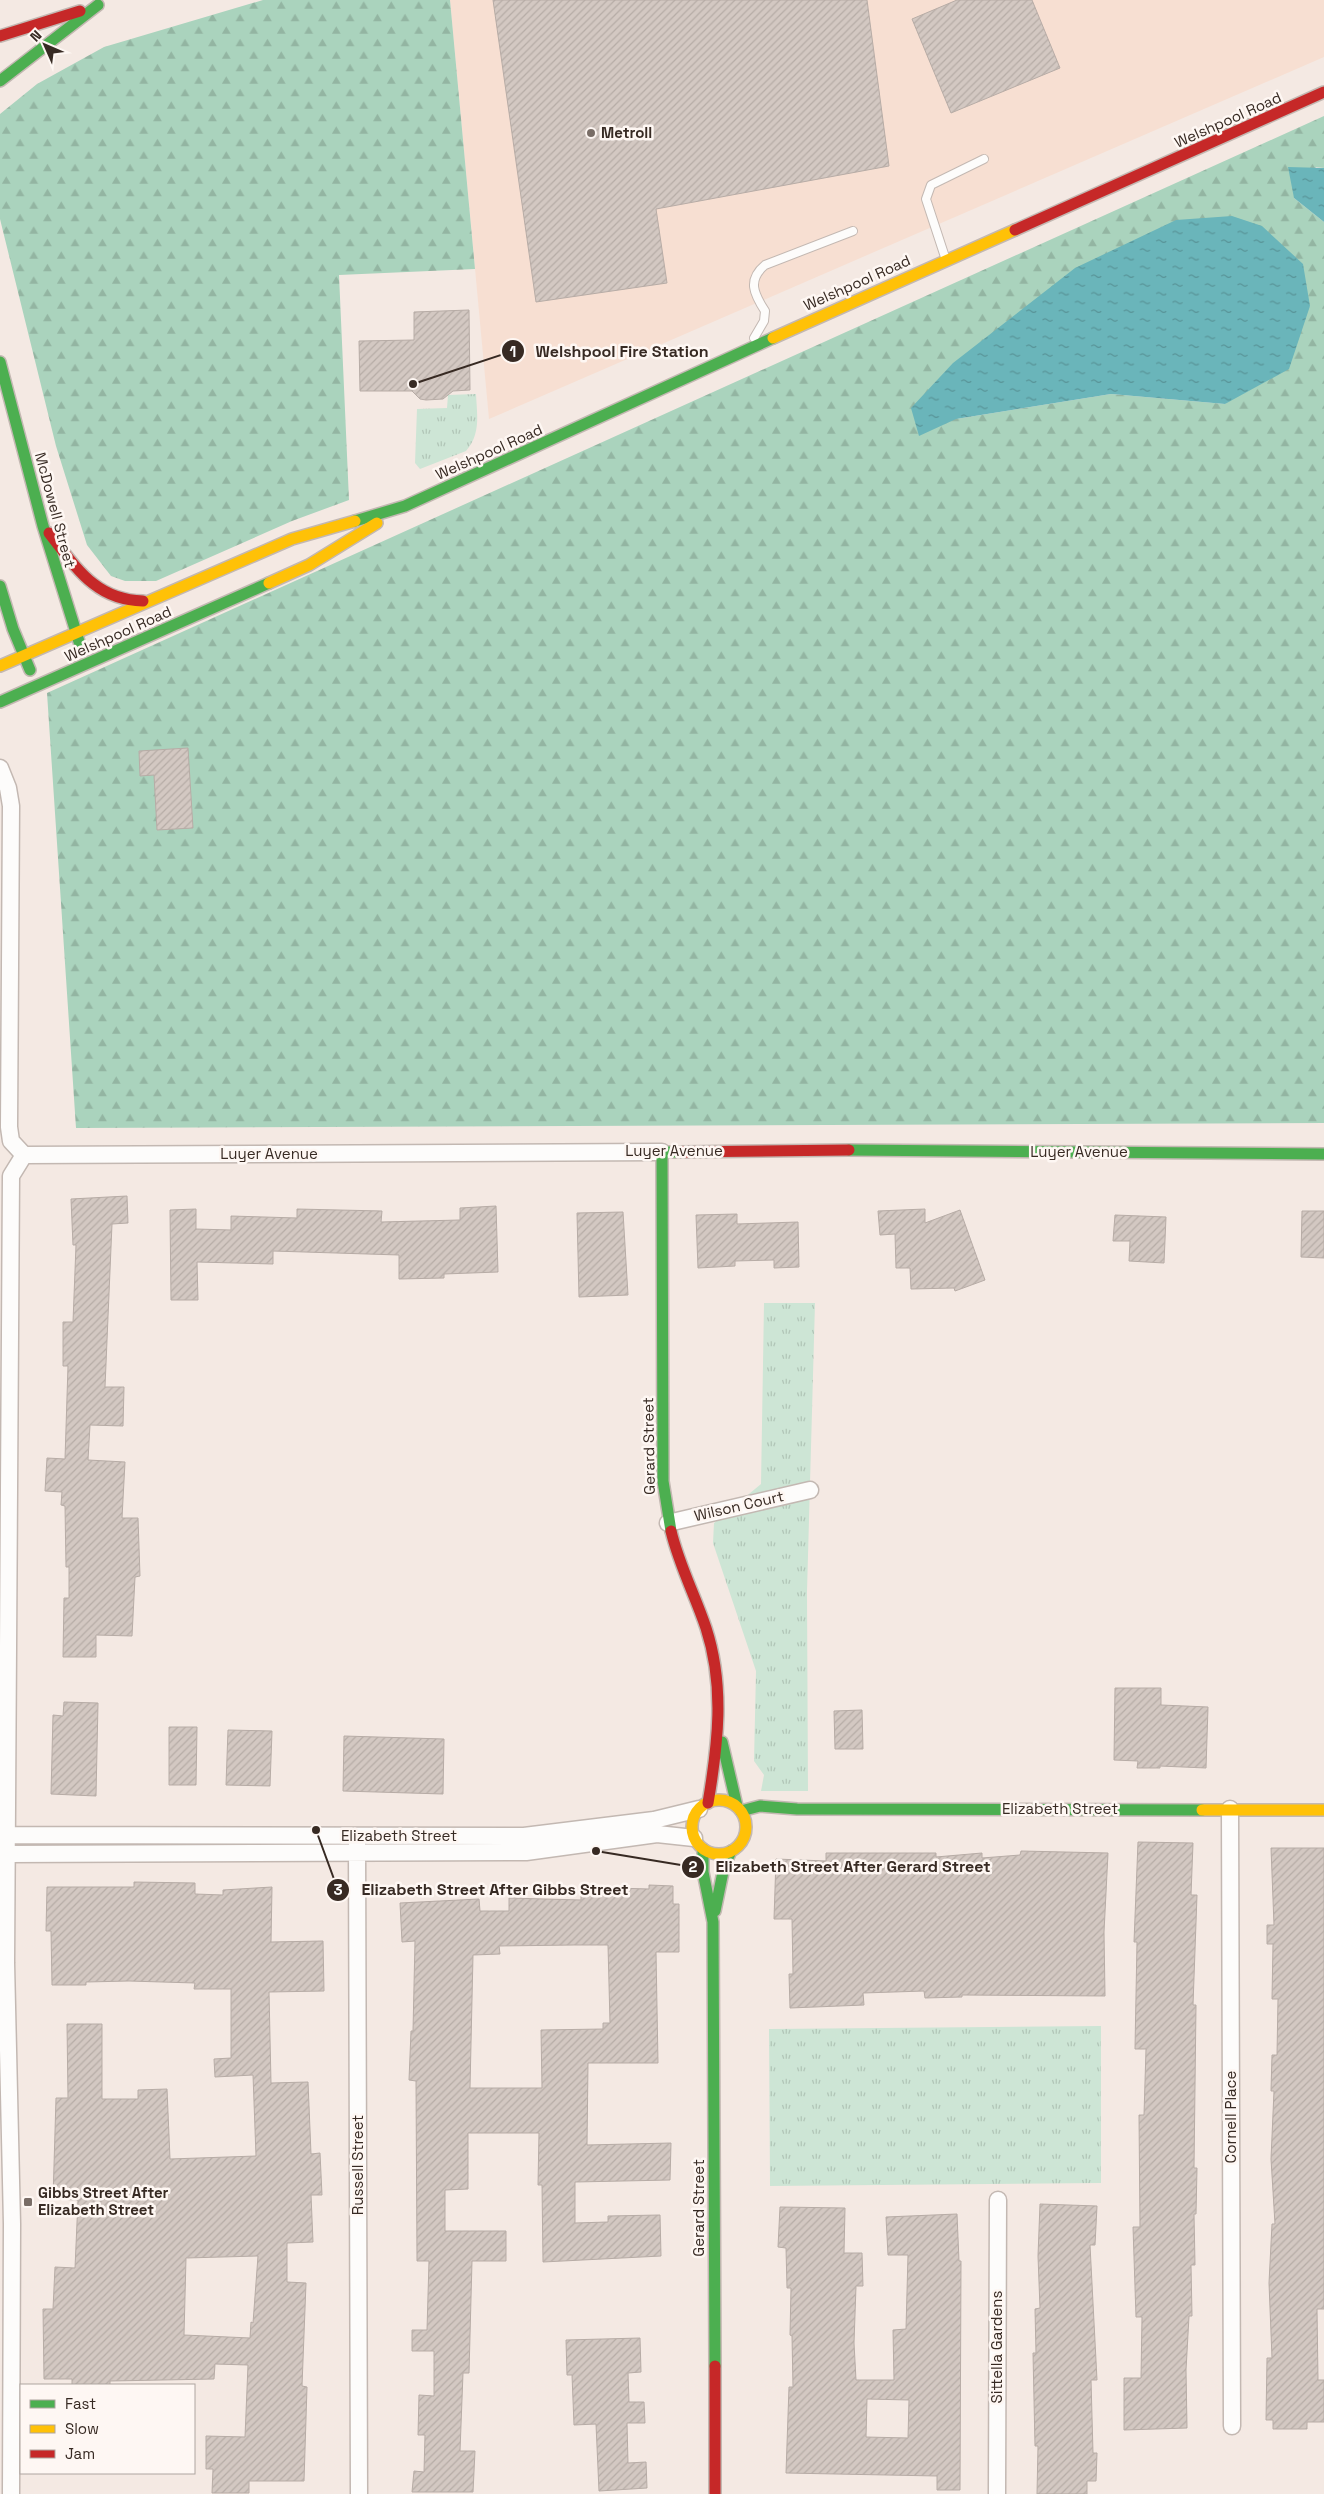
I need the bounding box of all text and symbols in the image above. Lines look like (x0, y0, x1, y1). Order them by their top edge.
north arrow (20, 20, 70, 70)
text: N (26, 26, 45, 45)
street label: Welshpool Road (1171, 87, 1284, 152)
place label: Metroll (601, 123, 652, 142)
marker: Metroll (585, 127, 597, 139)
street label: Welshpool Road (800, 250, 913, 315)
callout: Welshpool Fire Station (501, 336, 719, 367)
text: Welshpool Fire Station (535, 341, 709, 362)
text: 1 (510, 342, 516, 361)
street label: Welshpool Road (432, 419, 545, 484)
street label: McDowell Street (31, 450, 80, 570)
street label: Welshpool Road (61, 601, 174, 666)
street label: Luyer Avenue (625, 1141, 723, 1160)
street label: Luyer Avenue (1030, 1142, 1128, 1161)
street label: Luyer Avenue (220, 1144, 318, 1163)
street label: Gerard Street (638, 1397, 659, 1495)
street label: Wilson Court (692, 1486, 786, 1525)
street label: Elizabeth Street (1002, 1799, 1118, 1818)
street label: Elizabeth Street (341, 1826, 457, 1845)
callout: Elizabeth Street After Gerard Street (680, 1851, 1000, 1882)
text: Elizabeth Street After Gerard Street (716, 1856, 991, 1877)
text: 2 (689, 1857, 698, 1876)
callout: Elizabeth Street After Gibbs Street (326, 1874, 638, 1905)
text: Elizabeth Street After Gibbs Street (361, 1879, 629, 1900)
text: 3 (333, 1880, 343, 1899)
street label: Cornell Place (1221, 2070, 1240, 2163)
street label: Russell Street (348, 2115, 367, 2215)
street label: Gerard Street (689, 2159, 708, 2257)
place label: Gibbs Street After Elizabeth Street (38, 2183, 169, 2219)
marker: Gibbs Street After Elizabeth Street (22, 2196, 34, 2208)
street label: Sittella Gardens (987, 2290, 1006, 2403)
legend (20, 2384, 195, 2474)
text: Fast (65, 2394, 96, 2413)
text: Slow (65, 2419, 99, 2438)
text: Jam (65, 2444, 95, 2463)

